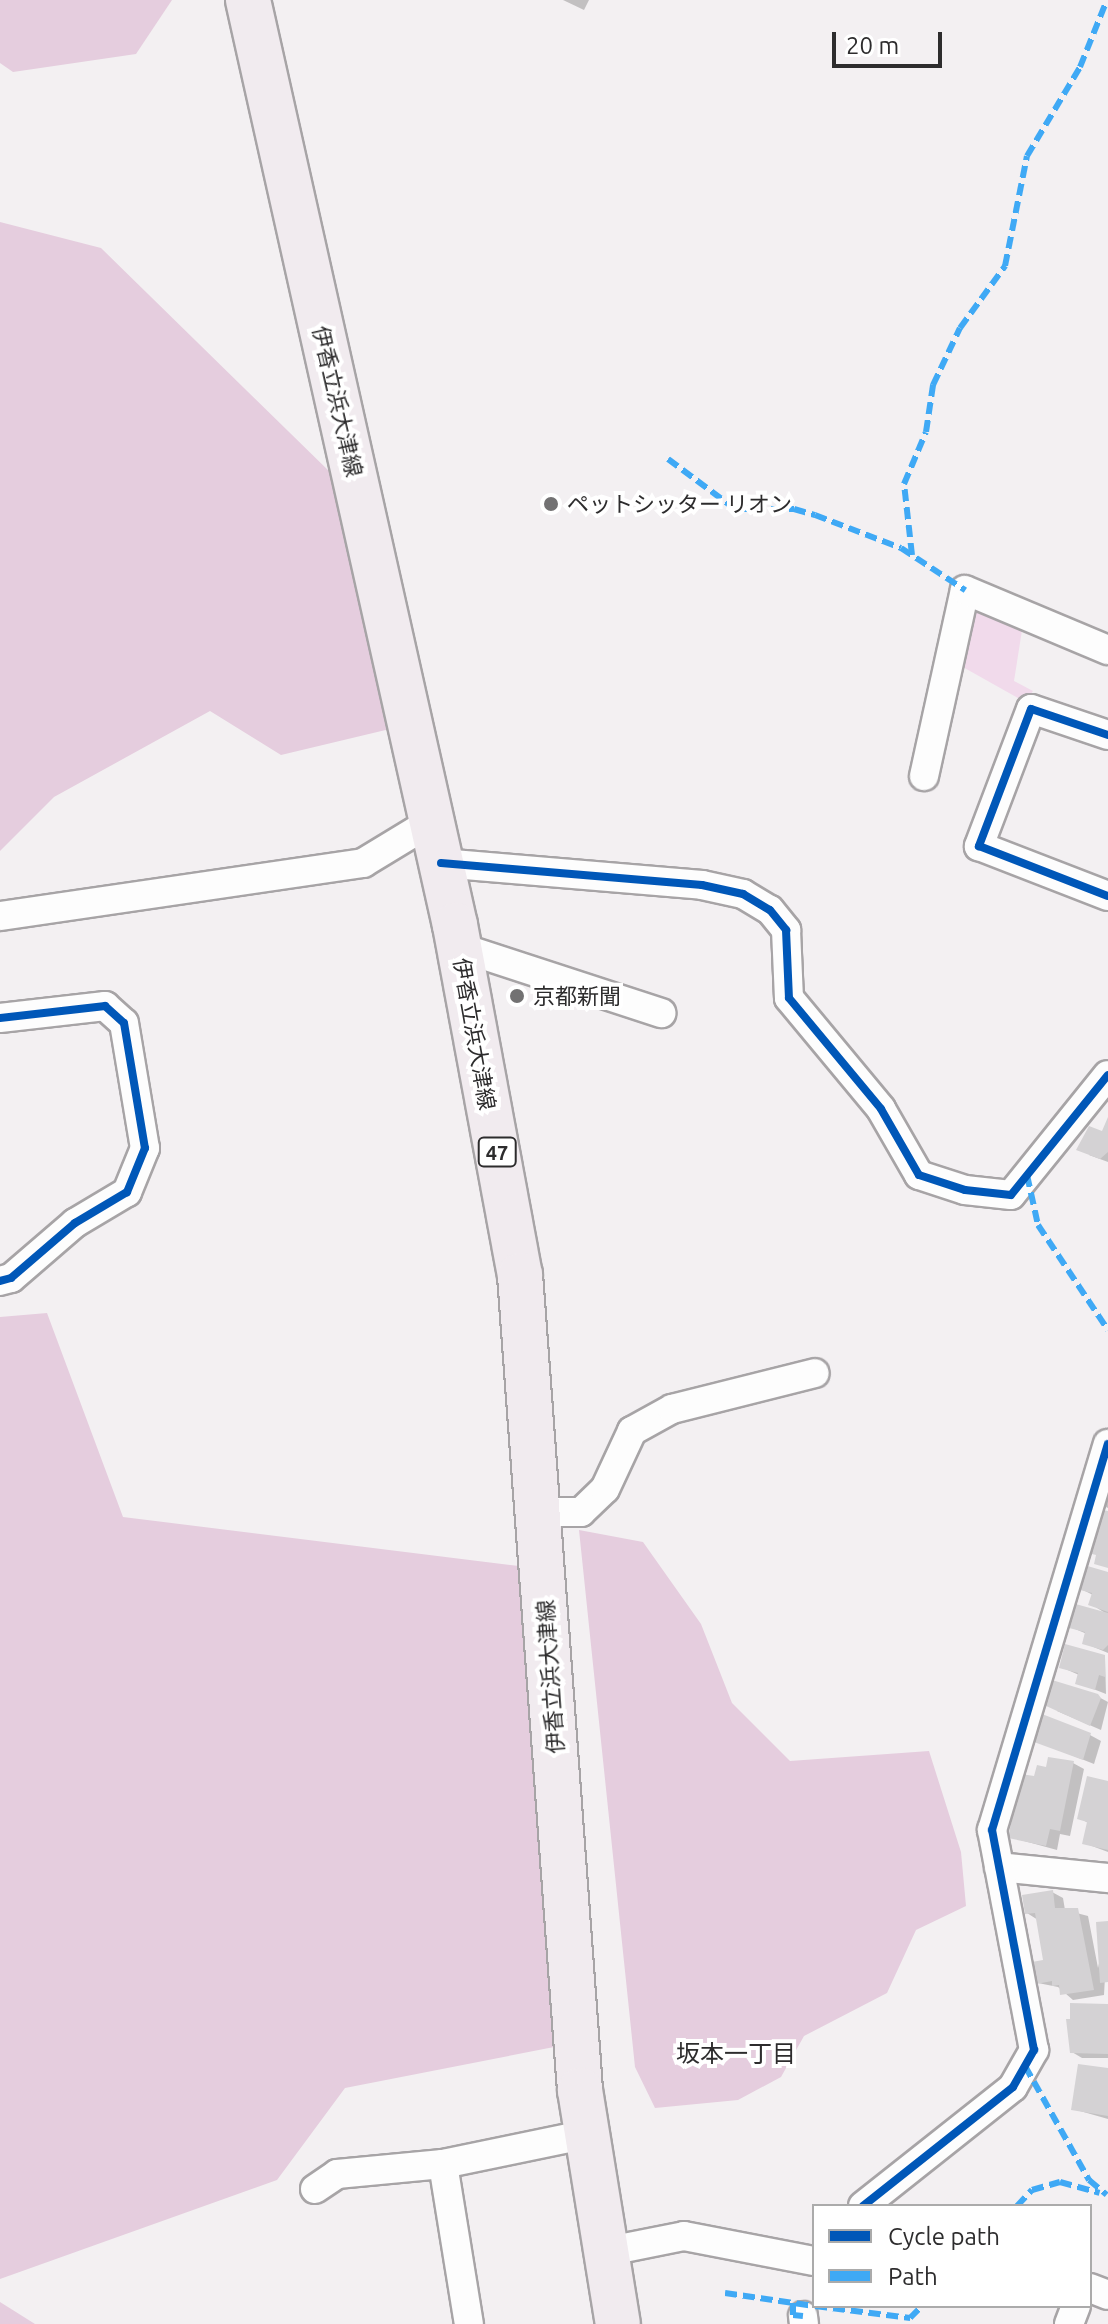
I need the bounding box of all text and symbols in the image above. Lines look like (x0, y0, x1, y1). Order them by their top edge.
scale bar (836, 16, 946, 66)
text: 20 m (846, 32, 899, 59)
street label: 伊香立浜大津線 (308, 323, 368, 479)
place label: ペットシッター リオン (567, 491, 792, 517)
marker: ペットシッター リオン (542, 495, 560, 513)
street label: 伊香立浜大津線 (449, 956, 501, 1112)
place label: 京都新聞 (533, 983, 621, 1009)
marker: 京都新聞 (508, 987, 526, 1005)
road number: 47 (477, 1136, 517, 1168)
street label: 伊香立浜大津線 (531, 1599, 569, 1755)
district label: 坂本一丁目 (676, 2040, 796, 2068)
legend (812, 2204, 1092, 2308)
text: Cycle path (888, 2223, 1000, 2250)
text: Path (888, 2263, 938, 2290)

